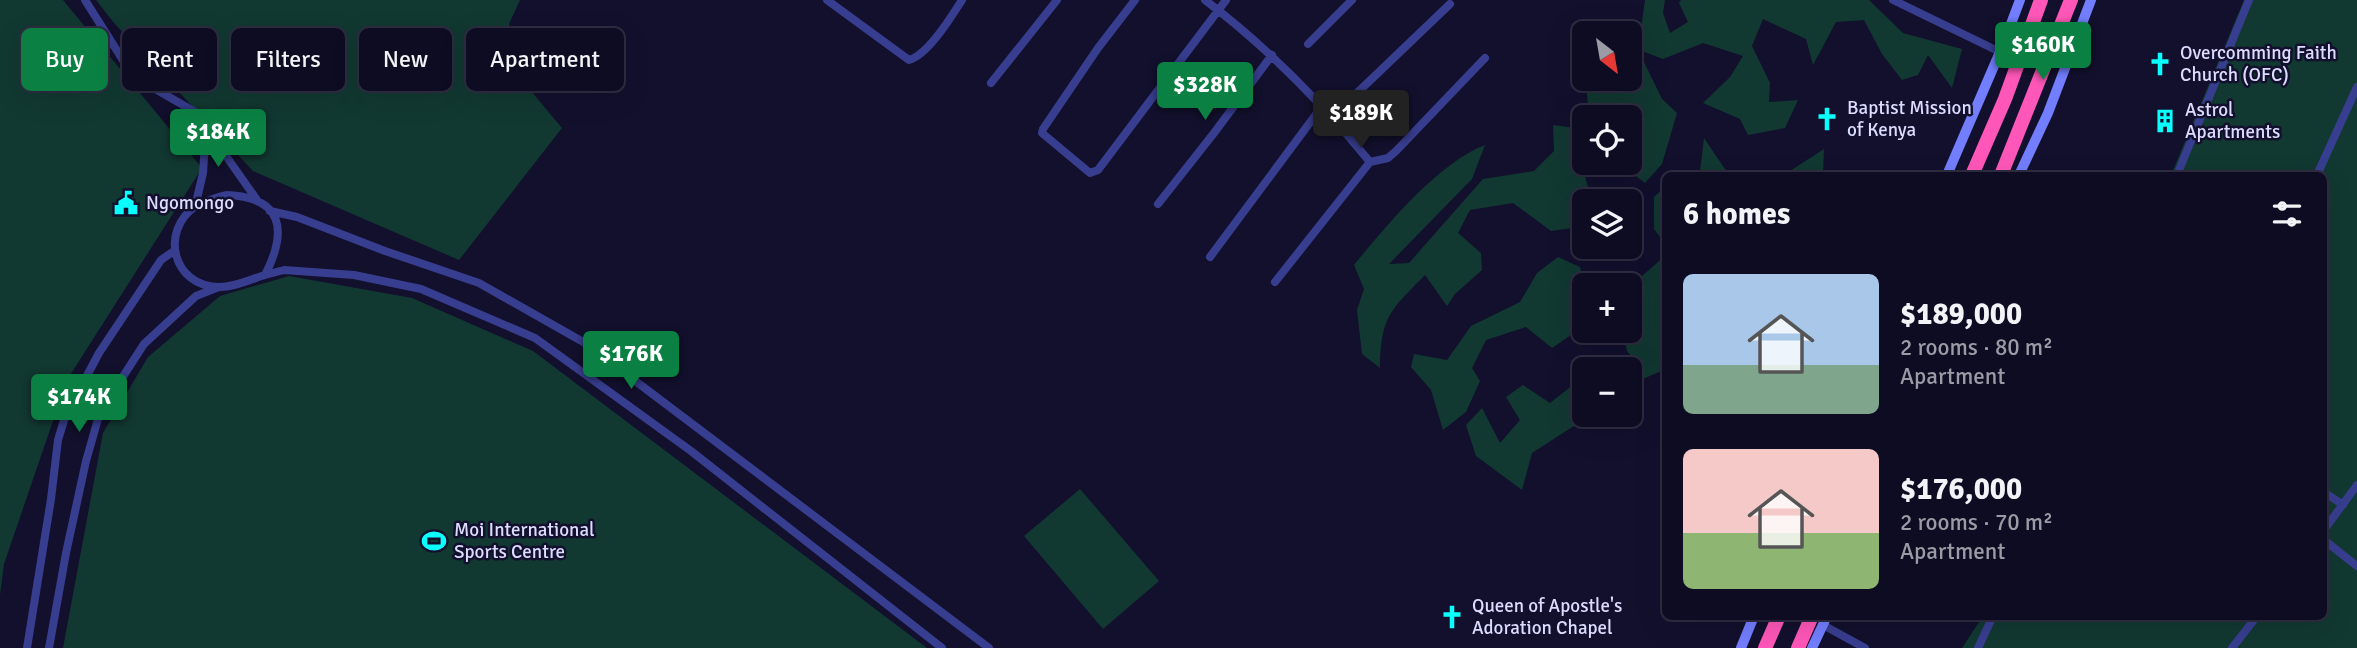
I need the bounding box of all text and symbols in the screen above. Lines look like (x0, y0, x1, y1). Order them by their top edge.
north arrow (1572, 21, 1642, 91)
map controls (1572, 21, 1642, 427)
pin: $160K (1994, 22, 2092, 82)
chip: Buy (21, 28, 108, 91)
chip: Rent (122, 28, 217, 91)
chip: Filters (231, 28, 345, 91)
chip: New (359, 28, 452, 91)
chip: Apartment (466, 28, 624, 91)
text: $160K (2011, 30, 2075, 59)
place label: Overcomming Faith Church (OFC) (2180, 41, 2337, 87)
church icon: Overcomming Faith Church (OFC) (2146, 50, 2174, 78)
pin: $328K (1156, 62, 1254, 122)
text: $328K (1173, 70, 1237, 99)
pin: $189K (1312, 90, 1410, 150)
place label: Baptist Mission of Kenya (1847, 96, 1972, 142)
text: $189K (1329, 98, 1393, 127)
place label: Astrol Apartments (2185, 98, 2280, 144)
button: locate (1572, 105, 1642, 175)
church icon: Baptist Mission of Kenya (1813, 105, 1841, 133)
building icon: Astrol Apartments (2151, 107, 2179, 135)
pin: $184K (169, 110, 267, 169)
text: $184K (186, 117, 250, 146)
public building icon: Ngomongo (112, 189, 140, 217)
button: layers (1572, 189, 1642, 259)
place label: Ngomongo (146, 191, 234, 215)
icon: filters (2268, 195, 2306, 233)
text: 6 homes (1683, 196, 1790, 233)
button: + (1572, 273, 1642, 343)
text: $189,000 (1900, 296, 2022, 333)
icon: home (1739, 302, 1823, 386)
pin: $176K (582, 332, 680, 391)
text: 2 rooms · 80 m² (1900, 333, 2053, 362)
text: $176K (599, 339, 663, 368)
button: − (1572, 357, 1642, 427)
text: Apartment (1900, 362, 2005, 391)
pin: $174K (30, 374, 128, 434)
text: $174K (47, 382, 111, 411)
text: $176,000 (1900, 471, 2022, 508)
icon: home (1739, 477, 1823, 561)
text: 2 rooms · 70 m² (1900, 508, 2053, 537)
place label: Moi International Sports Centre (454, 518, 595, 564)
sports icon: Moi International Sports Centre (420, 527, 448, 555)
text: Apartment (1900, 537, 2005, 566)
place label: Queen of Apostle's Adoration Chapel (1472, 594, 1622, 640)
church icon: Queen of Apostle's Adoration Chapel (1438, 603, 1466, 631)

